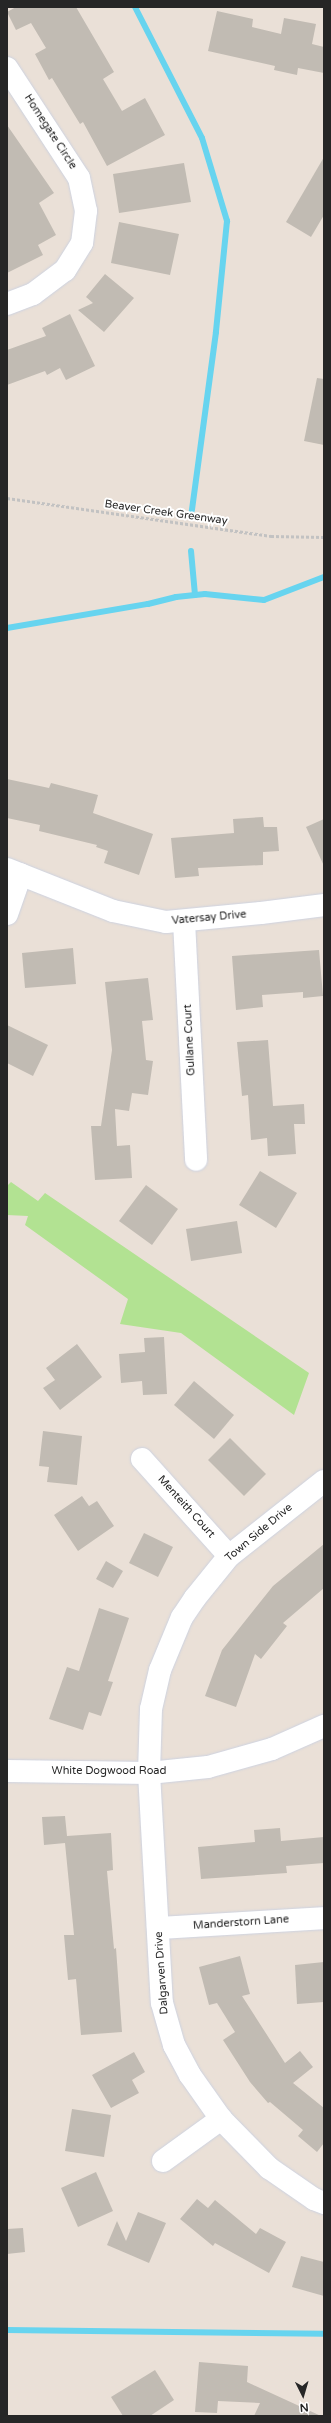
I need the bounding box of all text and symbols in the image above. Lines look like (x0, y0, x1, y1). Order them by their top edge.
street label: Homegate Circle (21, 92, 79, 172)
street label: Beaver Creek Greenway (104, 498, 228, 528)
street label: Vatersay Drive (171, 908, 247, 928)
street label: Gullane Court (182, 1004, 198, 1076)
street label: Menteith Court (155, 1473, 217, 1541)
street label: Town Side Drive (223, 1501, 295, 1565)
street label: White Dogwood Road (52, 1764, 166, 1778)
street label: Manderstorn Lane (193, 1913, 289, 1933)
street label: Dalgarven Drive (153, 1931, 171, 2015)
north arrow (283, 2375, 323, 2415)
text: N (299, 2401, 309, 2414)

